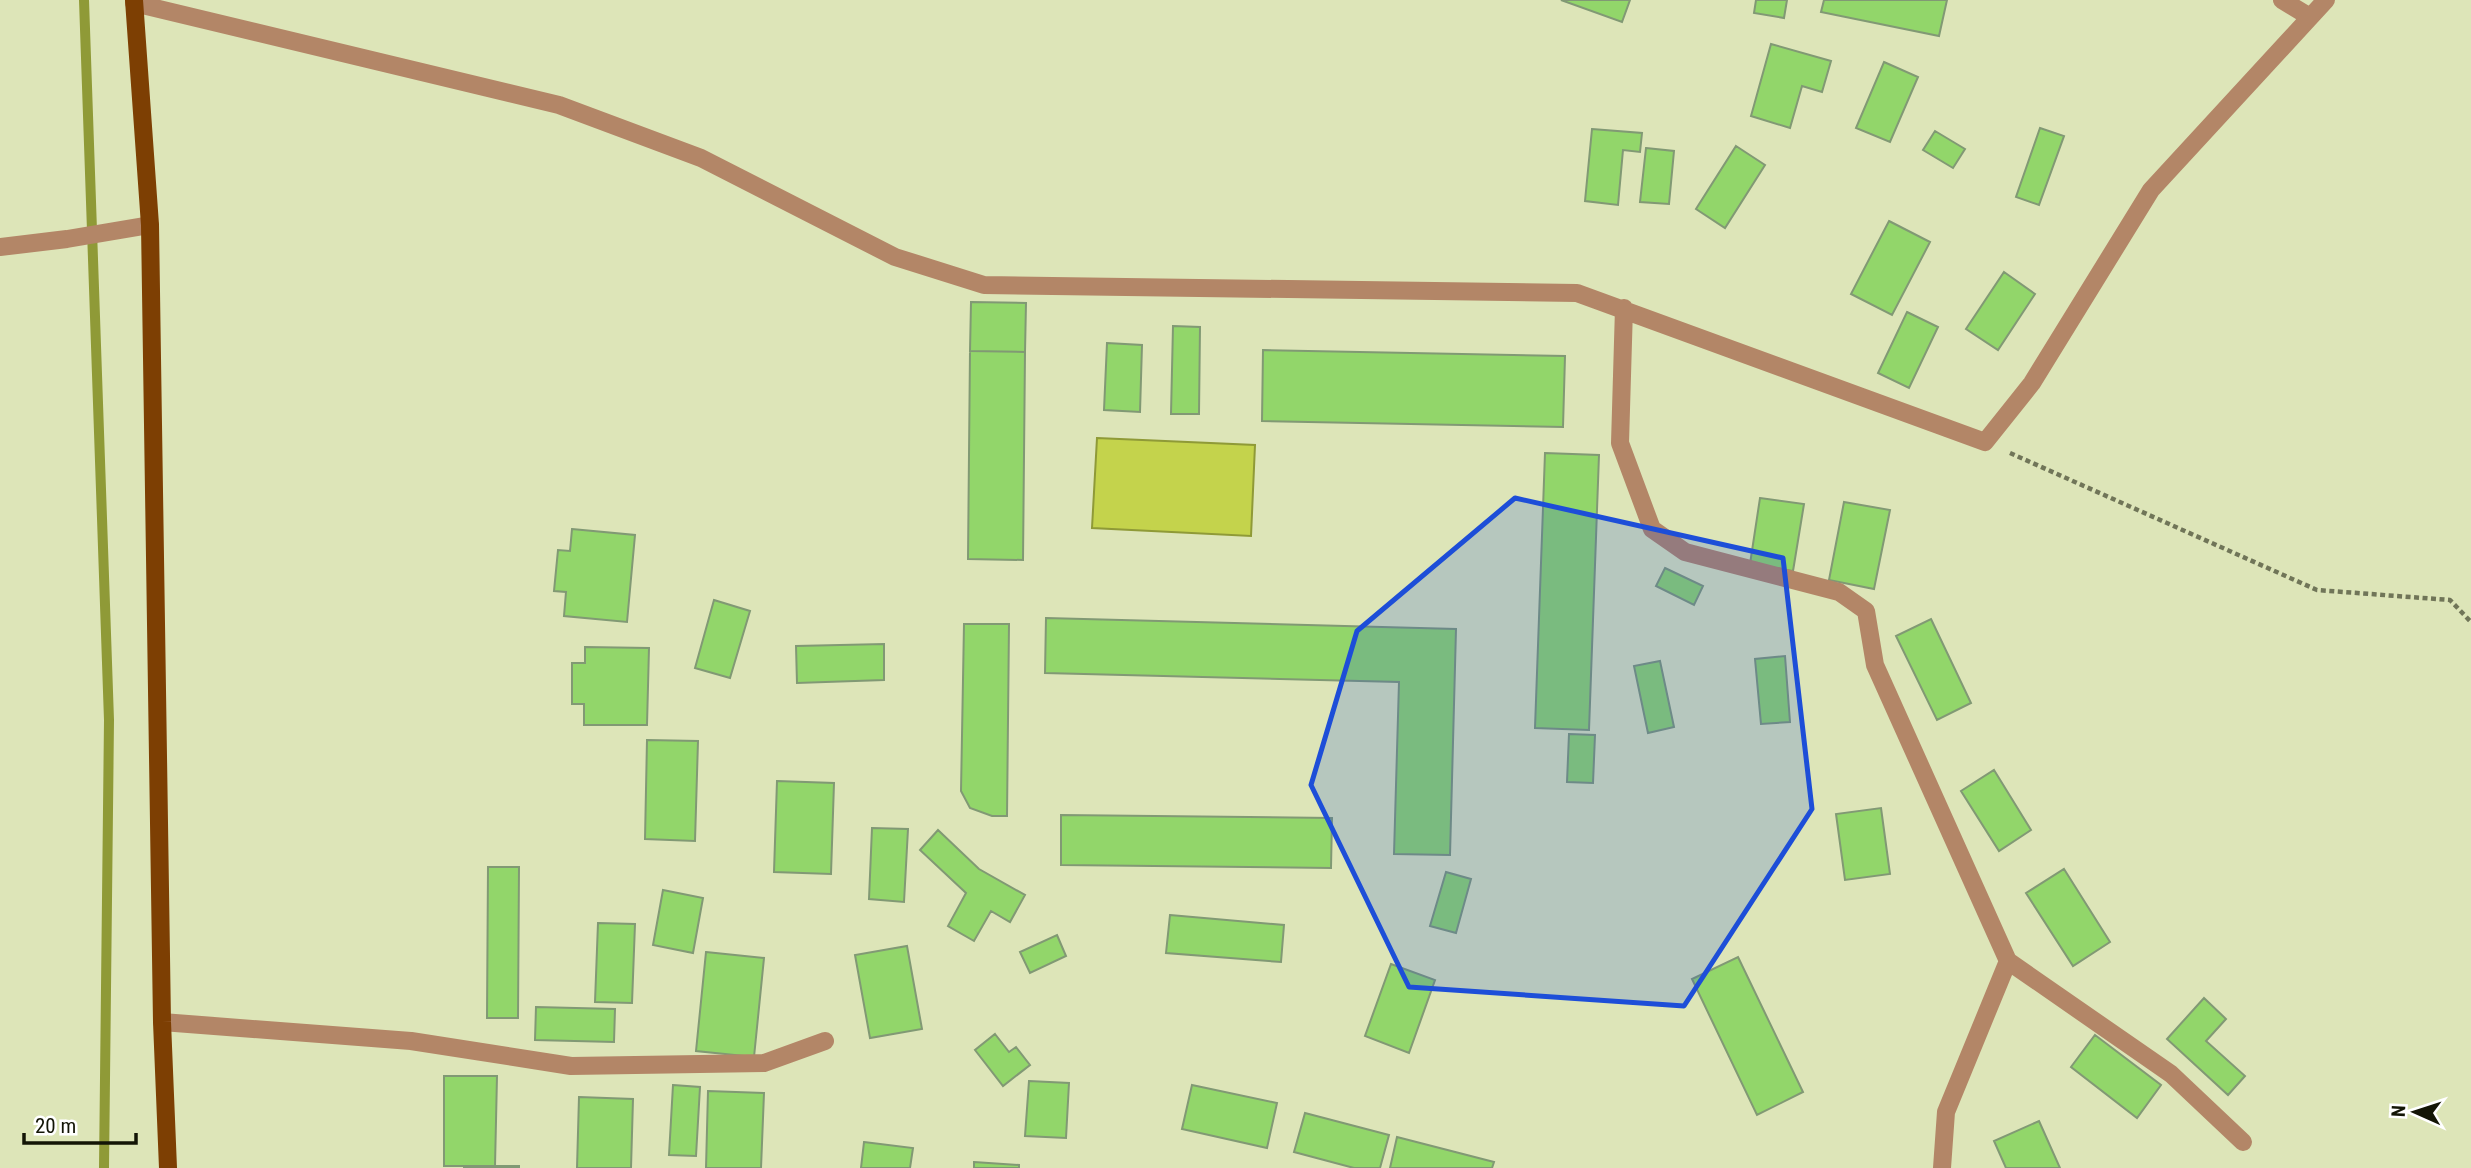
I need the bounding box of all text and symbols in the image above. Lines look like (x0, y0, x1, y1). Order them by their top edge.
north arrow (2380, 1077, 2450, 1147)
scale bar (24, 1102, 136, 1146)
text: N (2387, 1105, 2410, 1118)
text: 20 m (35, 1114, 76, 1138)

